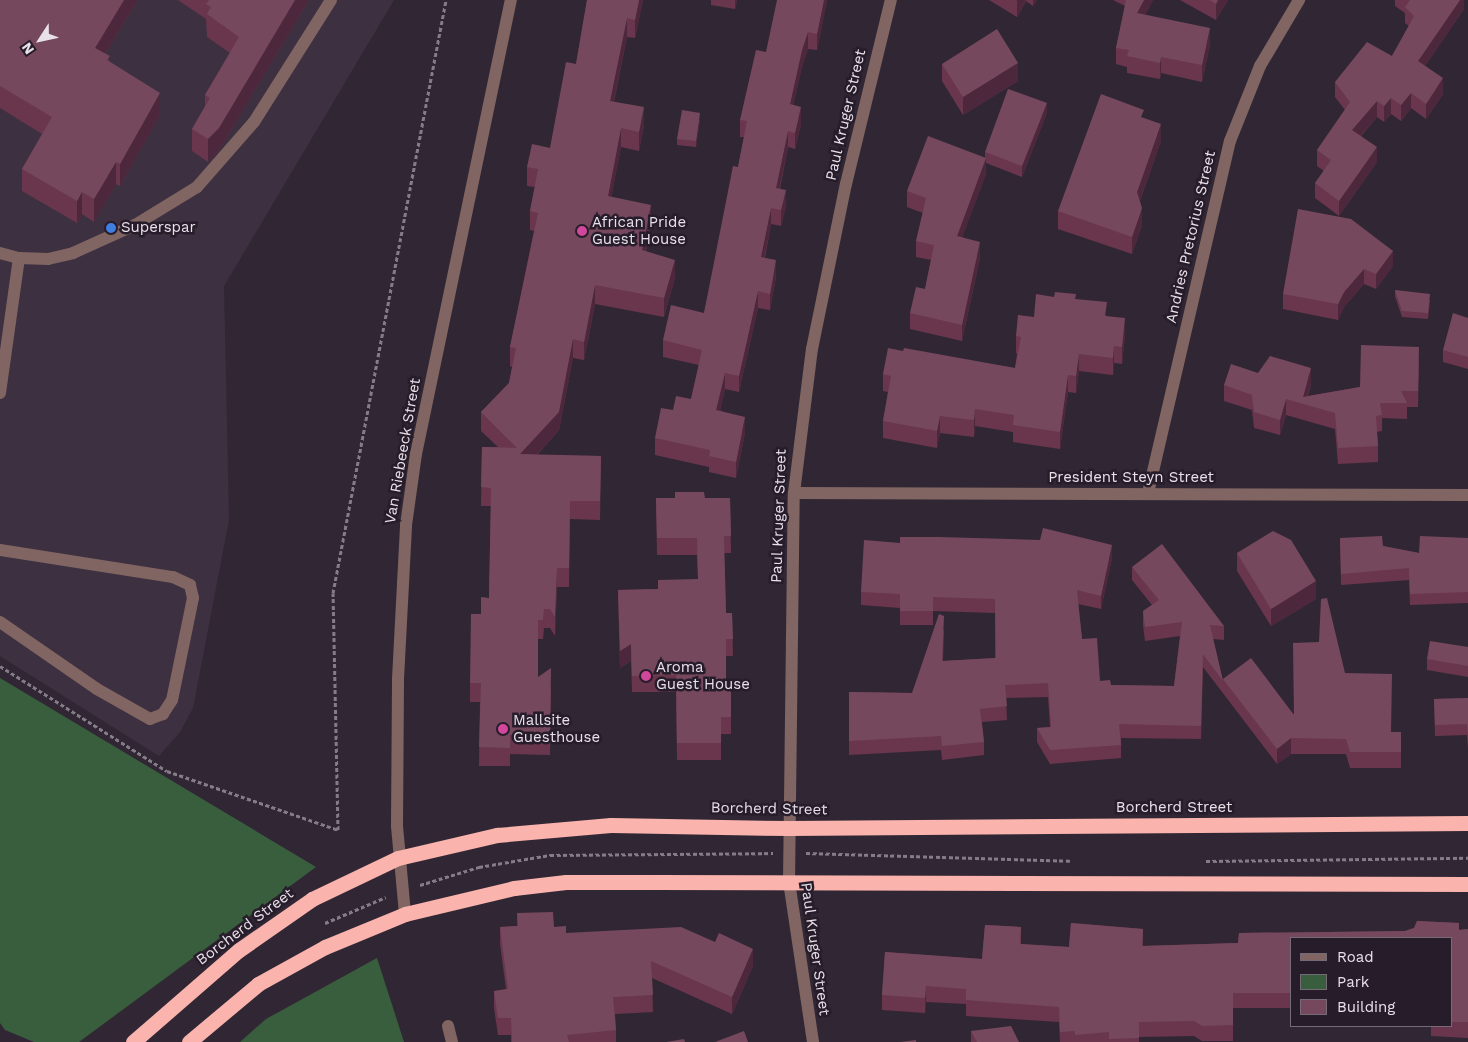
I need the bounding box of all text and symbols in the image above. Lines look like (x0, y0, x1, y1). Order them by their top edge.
north arrow (15, 15, 65, 65)
text: N (18, 40, 37, 57)
street label: Paul Kruger Street (822, 47, 870, 183)
street label: Andries Pretorius Street (1162, 149, 1220, 325)
place label: African Pride Guest House (592, 213, 686, 248)
place label: Superspar (121, 219, 196, 237)
marker: Superspar (105, 222, 117, 234)
marker: African Pride Guest House (576, 225, 588, 237)
street label: Van Riebeeck Street (381, 376, 425, 526)
street label: Paul Kruger Street (768, 448, 790, 584)
street label: President Steyn Street (1048, 469, 1214, 487)
place label: Aroma Guest House (656, 658, 750, 693)
marker: Aroma Guest House (640, 670, 652, 682)
place label: Mallsite Guesthouse (513, 711, 600, 746)
marker: Mallsite Guesthouse (497, 723, 509, 735)
street label: Borcherd Street (711, 799, 827, 819)
street label: Borcherd Street (1116, 799, 1232, 817)
street label: Paul Kruger Street (797, 881, 833, 1017)
street label: Borcherd Street (193, 885, 297, 969)
legend (1290, 937, 1453, 1027)
text: Road (1337, 948, 1374, 966)
text: Park (1337, 973, 1369, 991)
text: Building (1337, 998, 1395, 1016)

